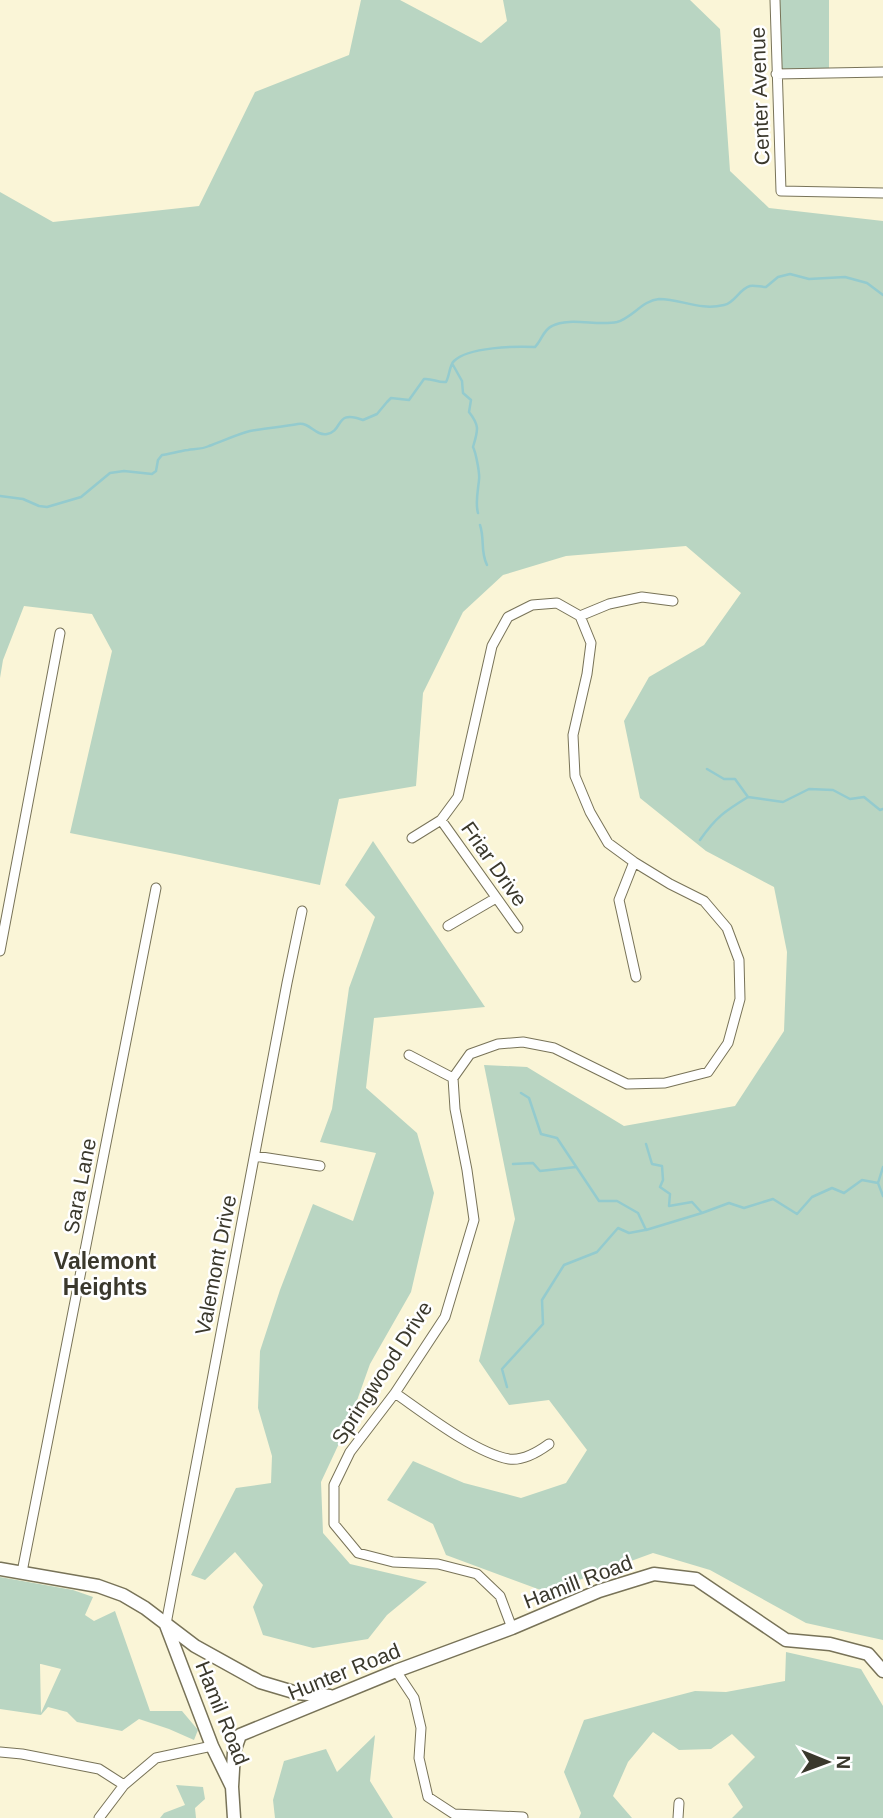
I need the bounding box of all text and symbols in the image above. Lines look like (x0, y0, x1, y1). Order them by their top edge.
street label: Center Avenue (746, 26, 773, 166)
street label: Friar Drive (457, 817, 532, 910)
street label: Sara Lane (59, 1136, 100, 1236)
street label: Valemont Drive (191, 1193, 240, 1337)
district label: Valemont Heights (54, 1248, 156, 1300)
street label: Springwood Drive (327, 1297, 436, 1448)
street label: Hamill Road (520, 1550, 635, 1613)
street label: Hunter Road (284, 1639, 403, 1705)
street label: Hamil Road (191, 1658, 254, 1768)
north arrow (792, 1727, 862, 1797)
text: N (833, 1755, 854, 1769)

